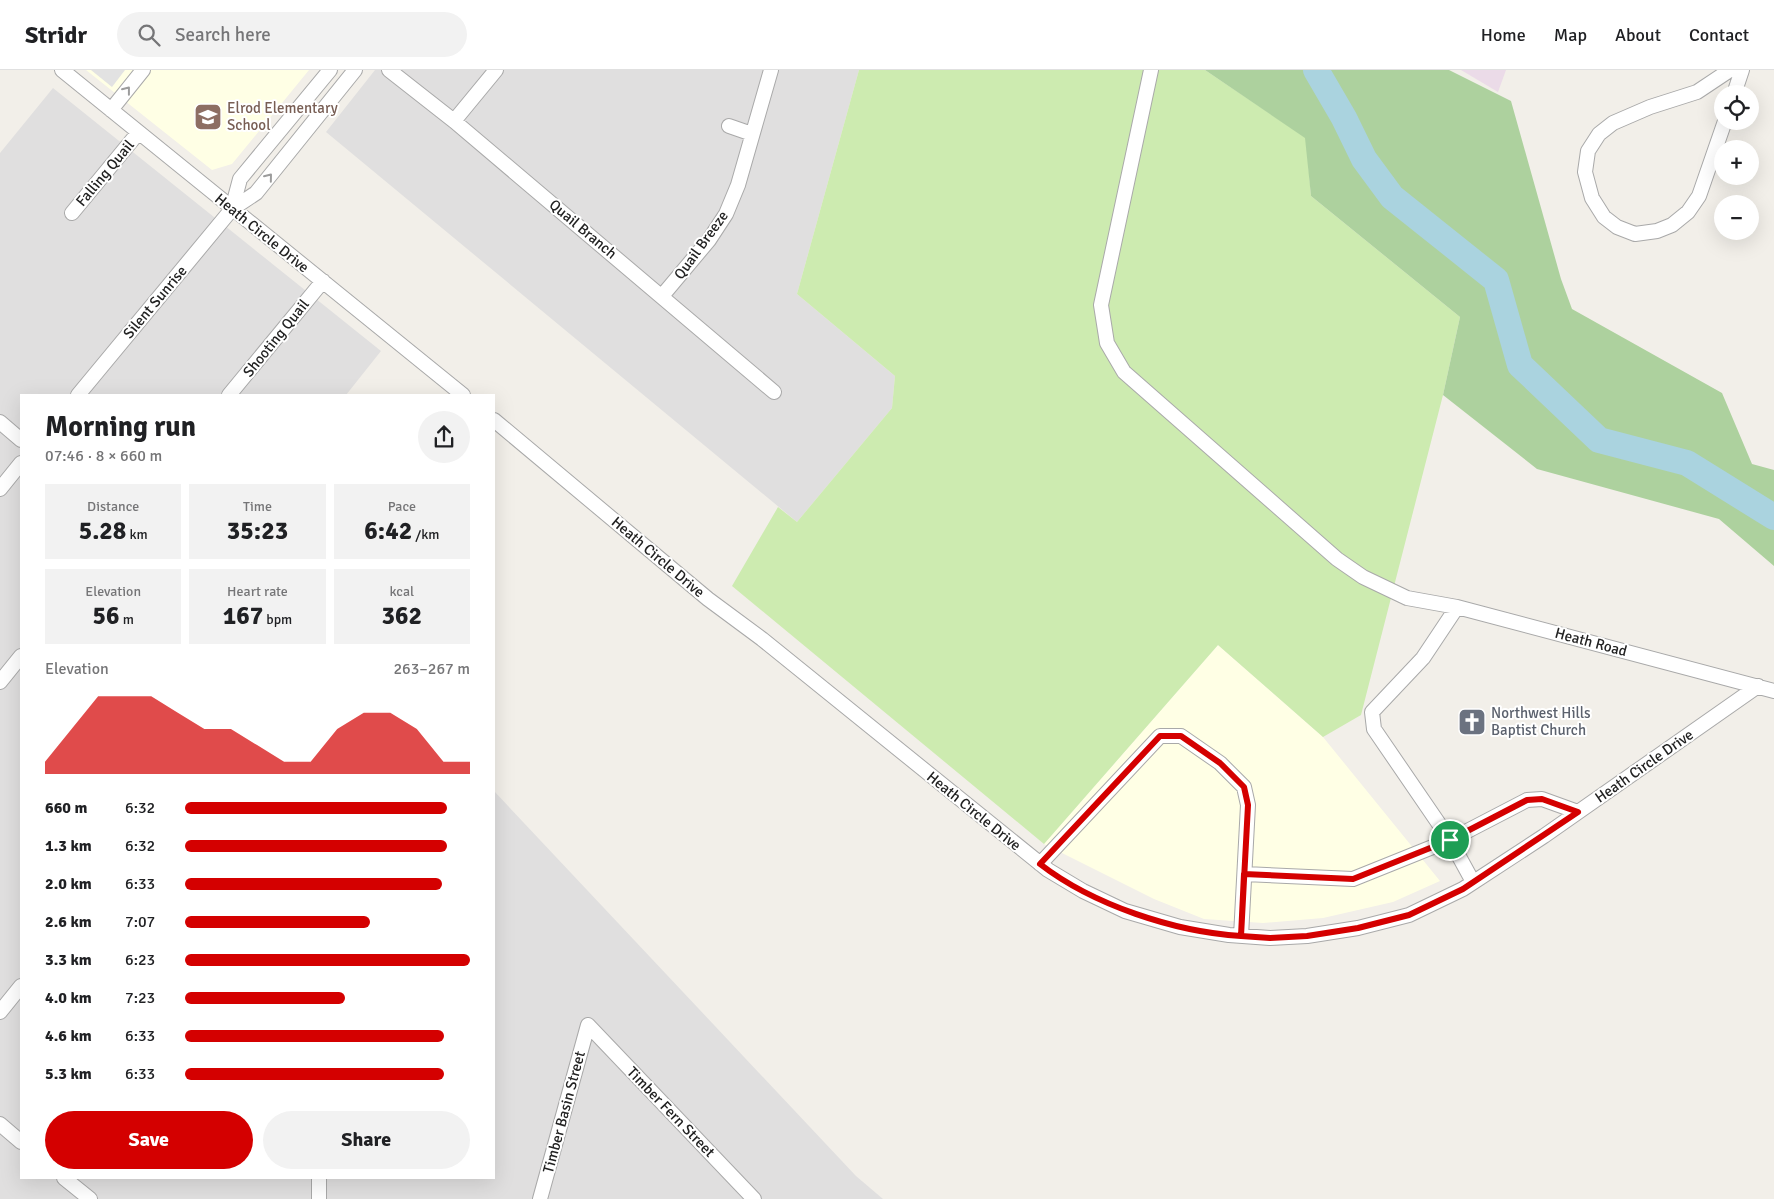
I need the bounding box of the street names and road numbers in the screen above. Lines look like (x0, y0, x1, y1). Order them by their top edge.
street label: Falling Quail (72, 136, 138, 210)
street label: Heath Circle Drive (211, 190, 313, 276)
street label: Quail Branch (546, 196, 620, 262)
street label: Quail Breeze (670, 207, 732, 283)
street label: Silent Sunrise (119, 262, 191, 342)
street label: Shooting Quail (239, 295, 313, 381)
street label: Heath Circle Drive (608, 513, 708, 601)
street label: Heath Road (1553, 624, 1629, 660)
street label: Heath Circle Drive (1591, 725, 1697, 807)
street label: Heath Circle Drive (923, 768, 1025, 854)
street label: Timber Basin Street (539, 1049, 589, 1175)
street label: Timber Fern Street (623, 1063, 719, 1161)

